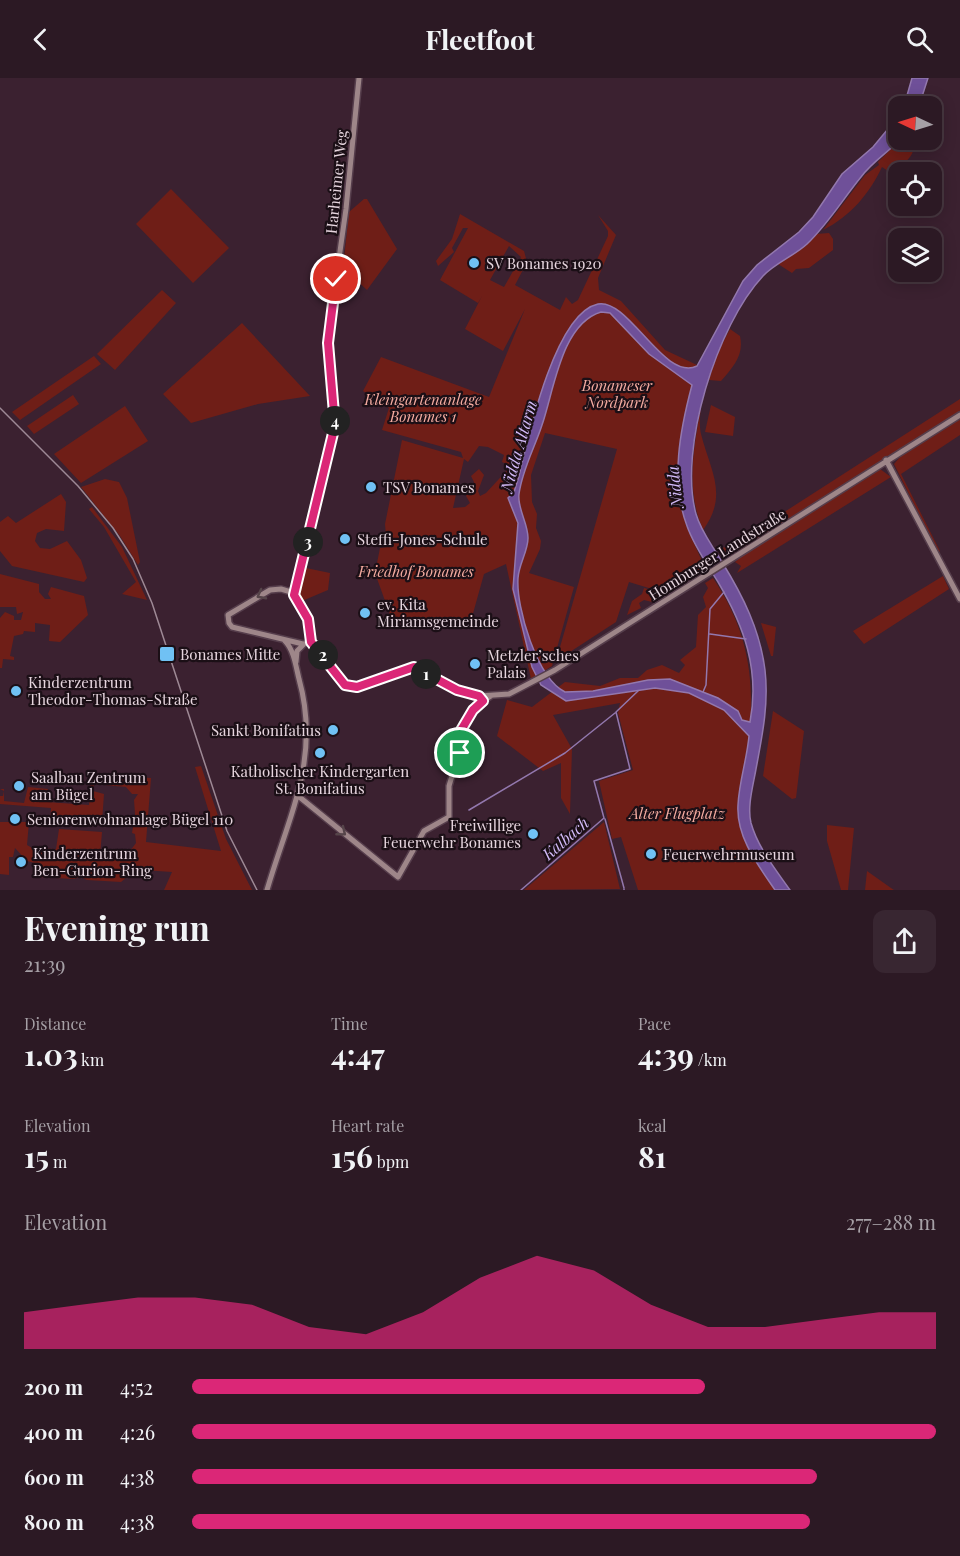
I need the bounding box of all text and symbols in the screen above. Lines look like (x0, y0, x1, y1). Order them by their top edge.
text: Fleetfoot (425, 21, 535, 57)
icon: back (24, 23, 57, 56)
icon: search (903, 23, 936, 56)
north arrow (888, 96, 942, 150)
map controls (888, 96, 942, 282)
street label: Harheimer Weg (321, 129, 351, 235)
button: locate (888, 162, 942, 216)
button: layers (888, 228, 942, 282)
pin (310, 253, 361, 304)
place label: SV Bonames 1920 (486, 253, 602, 273)
marker: SV Bonames 1920 (467, 256, 481, 270)
icon: check (319, 262, 352, 295)
park label: Bonameser Nordpark (581, 375, 653, 412)
park label: Kleingartenanlage Bonames 1 (364, 389, 482, 426)
water label: Nidda Altarm (494, 398, 541, 496)
pin: 4 (320, 406, 350, 436)
text: 4 (331, 410, 339, 431)
water label: Nidda (661, 465, 687, 511)
place label: TSV Bonames (383, 477, 475, 497)
marker: TSV Bonames (364, 480, 378, 494)
street label: Homburger Landstraße (645, 504, 789, 604)
pin: 3 (293, 527, 323, 557)
place label: Steffi-Jones-Schule (357, 529, 488, 549)
text: 3 (304, 531, 312, 552)
marker: Steffi-Jones-Schule (338, 532, 352, 546)
park label: Friedhof Bonames (357, 561, 474, 581)
one-way arrow (257, 587, 268, 599)
place label: ev. Kita Miriamsgemeinde (377, 594, 499, 631)
marker: ev. Kita Miriamsgemeinde (358, 606, 372, 620)
pin: 2 (308, 640, 338, 670)
place label: Bonames Mitte (180, 644, 280, 664)
text: 2 (319, 644, 327, 665)
marker: Bonames Mitte (158, 645, 176, 663)
place label: Metzler’sches Palais (487, 645, 579, 682)
marker: Metzler’sches Palais (468, 657, 482, 671)
pin: 1 (411, 659, 441, 689)
text: 1 (423, 663, 429, 684)
place label: Kinderzentrum Theodor-Thomas-Straße (28, 672, 198, 709)
marker: Kinderzentrum Theodor-Thomas-Straße (9, 684, 23, 698)
place label: Sankt Bonifatius (211, 720, 321, 740)
marker: Sankt Bonifatius (326, 723, 340, 737)
pin (434, 727, 485, 778)
icon: arrive (443, 736, 476, 769)
marker: Katholischer Kindergarten St. Bonifatius (313, 746, 327, 760)
place label: Katholischer Kindergarten St. Bonifatius (231, 761, 409, 798)
place label: Saalbau Zentrum am Bügel (31, 767, 147, 804)
marker: Saalbau Zentrum am Bügel (12, 779, 26, 793)
park label: Alter Flugplatz (627, 803, 726, 823)
place label: Seniorenwohnanlage Bügel 110 (27, 809, 233, 829)
marker: Seniorenwohnanlage Bügel 110 (8, 812, 22, 826)
water label: Kalbach (537, 812, 593, 865)
place label: Freiwillige Feuerwehr Bonames (383, 815, 521, 852)
one-way arrow (336, 824, 347, 835)
marker: Freiwillige Feuerwehr Bonames (526, 827, 540, 841)
place label: Kinderzentrum Ben-Gurion-Ring (33, 843, 152, 880)
place label: Feuerwehrmuseum (663, 844, 795, 864)
marker: Feuerwehrmuseum (644, 847, 658, 861)
marker: Kinderzentrum Ben-Gurion-Ring (14, 855, 28, 869)
text: Evening run (24, 905, 210, 949)
button: share (873, 910, 936, 973)
text: 21:39 (24, 950, 66, 977)
text: Distance (24, 1013, 86, 1034)
text: Time (331, 1013, 368, 1034)
text: Pace (638, 1013, 671, 1034)
text: 1.03 (24, 1034, 78, 1074)
text: 4:47 (331, 1034, 385, 1074)
text: 4:39 (638, 1034, 694, 1074)
text: km (78, 1049, 104, 1070)
text: /km (694, 1049, 727, 1070)
text: Elevation (24, 1115, 91, 1136)
text: Heart rate (331, 1115, 404, 1136)
text: kcal (638, 1115, 667, 1136)
text: 15 (24, 1136, 49, 1176)
text: 156 (331, 1136, 373, 1176)
text: 81 (638, 1136, 666, 1176)
text: m (49, 1151, 67, 1172)
text: bpm (373, 1151, 409, 1172)
text: Elevation (24, 1208, 107, 1235)
text: 277–288 m (846, 1208, 936, 1235)
text: 200 m (24, 1373, 83, 1400)
text: 4:52 (120, 1373, 153, 1400)
text: 400 m (24, 1418, 83, 1445)
text: 4:26 (120, 1418, 155, 1445)
text: 600 m (24, 1463, 84, 1490)
text: 4:38 (120, 1463, 155, 1490)
text: 800 m (24, 1508, 84, 1535)
text: 4:38 (120, 1508, 155, 1535)

